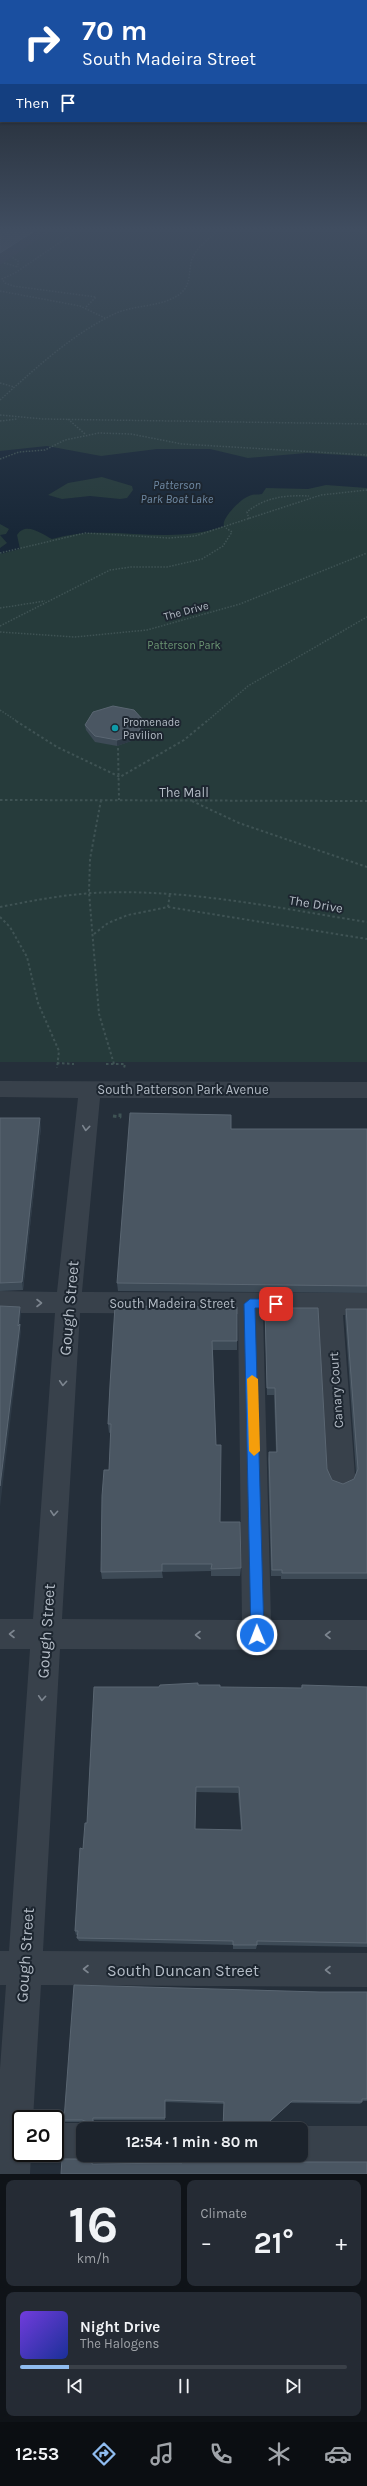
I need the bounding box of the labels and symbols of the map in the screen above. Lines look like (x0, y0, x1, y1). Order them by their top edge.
water label: Patterson Park Boat Lake (141, 478, 214, 506)
street label: The Drive (162, 599, 210, 623)
park label: Patterson Park (147, 639, 221, 652)
place label: Promenade Pavilion (123, 716, 180, 742)
marker: Promenade Pavilion (110, 723, 120, 733)
street label: The Mall (159, 785, 209, 800)
street label: The Drive (288, 892, 344, 916)
street label: South Patterson Park Avenue (97, 1082, 269, 1097)
one-way arrow (82, 1125, 91, 1131)
street label: Gough Street (55, 1260, 83, 1356)
pin (259, 1287, 293, 1321)
street label: South Madeira Street (109, 1296, 235, 1311)
one-way arrow (36, 1299, 42, 1307)
street label: Canary Court (326, 1351, 346, 1429)
one-way arrow (58, 1380, 67, 1386)
one-way arrow (50, 1510, 59, 1516)
street label: Gough Street (33, 1583, 59, 1679)
position arrow (236, 1614, 278, 1656)
one-way arrow (9, 1630, 15, 1638)
one-way arrow (195, 1631, 201, 1639)
one-way arrow (325, 1631, 331, 1639)
one-way arrow (37, 1695, 46, 1701)
street label: Gough Street (12, 1907, 38, 2003)
street label: South Duncan Street (107, 1961, 259, 1980)
one-way arrow (83, 1965, 89, 1973)
one-way arrow (325, 1966, 331, 1974)
speed limit sign: 20 (12, 2110, 64, 2162)

